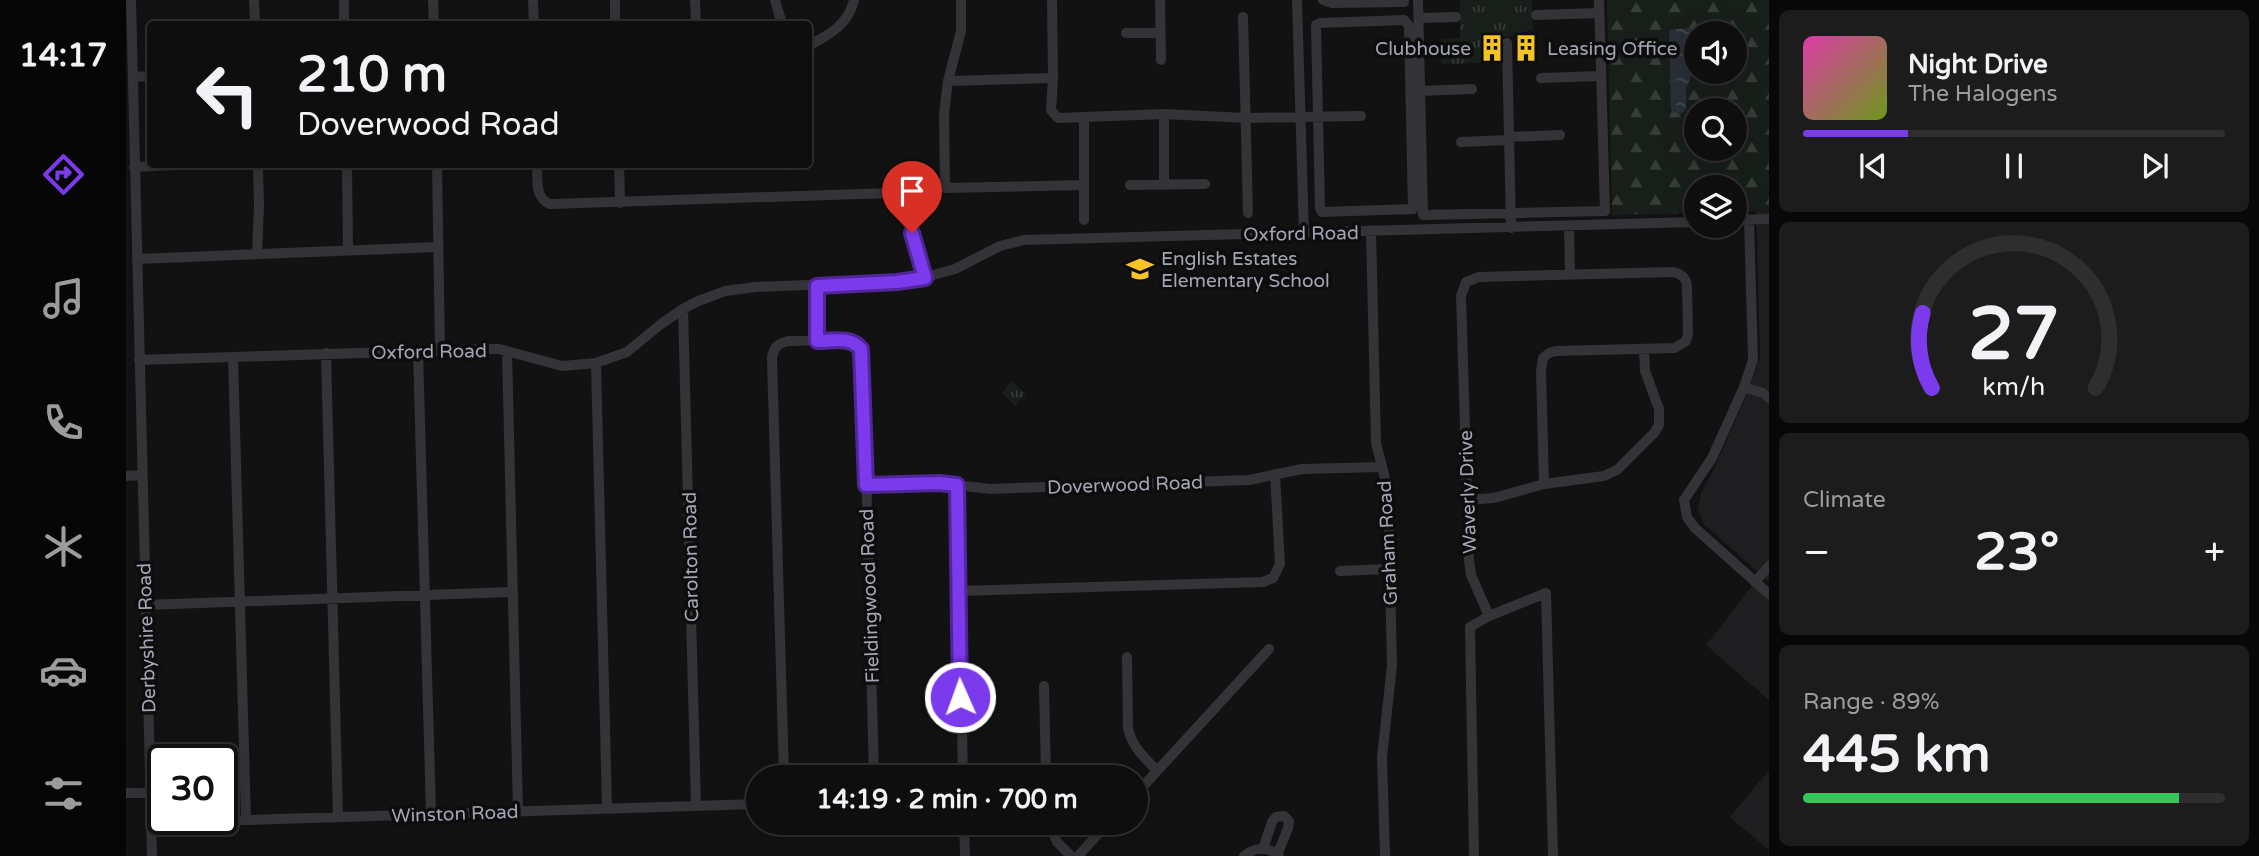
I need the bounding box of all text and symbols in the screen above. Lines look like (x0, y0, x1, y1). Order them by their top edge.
map controls (1684, 21, 1747, 238)
button: sound (1684, 21, 1747, 84)
building icon: Clubhouse (1477, 33, 1507, 63)
building icon: Leasing Office (1511, 33, 1541, 63)
text: 14:17 (19, 37, 107, 75)
place label: Clubhouse (1375, 38, 1471, 60)
place label: Leasing Office (1547, 38, 1678, 60)
text: 210 m (297, 46, 447, 105)
icon: left (182, 49, 273, 140)
text: Night Drive (1908, 49, 2048, 80)
text: The Halogens (1908, 80, 2057, 108)
button: search (1684, 98, 1747, 161)
text: Doverwood Road (297, 106, 560, 144)
icon: previous (1854, 147, 1892, 185)
icon: pause (1995, 147, 2033, 185)
icon: next (2136, 147, 2174, 185)
icon: directions (39, 150, 88, 199)
pin (882, 161, 942, 233)
icon: arrive (893, 172, 931, 210)
button: layers (1684, 175, 1747, 238)
street label: Oxford Road (1243, 222, 1359, 246)
place label: English Estates Elementary School (1161, 248, 1330, 292)
school or university icon: English Estates Elementary School (1125, 254, 1155, 284)
icon: music (39, 274, 88, 323)
text: 27 (1968, 292, 2060, 380)
street label: Oxford Road (371, 340, 487, 364)
text: km/h (1983, 372, 2045, 402)
icon: phone (39, 398, 88, 447)
street label: Waverly Drive (1455, 430, 1481, 554)
street label: Doverwood Road (1047, 471, 1203, 499)
street label: Graham Road (1374, 480, 1402, 606)
text: Climate (1803, 486, 1886, 514)
street label: Carolton Road (679, 492, 703, 622)
street label: Fieldingwood Road (856, 508, 884, 684)
text: 23° (1974, 521, 2059, 584)
icon: climate (39, 522, 88, 571)
text: − (1803, 530, 1830, 576)
text: + (2204, 530, 2225, 576)
street label: Derbyshire Road (133, 563, 161, 713)
icon: car (39, 646, 88, 695)
position arrow (923, 660, 997, 734)
text: Range · 89% (1803, 688, 1939, 716)
text: 445 km (1803, 723, 1991, 786)
speed limit sign: 30 (147, 744, 238, 835)
icon: filters (39, 769, 88, 818)
text: 14:19 · 2 min · 700 m (816, 784, 1078, 815)
street label: Winston Road (391, 801, 519, 827)

